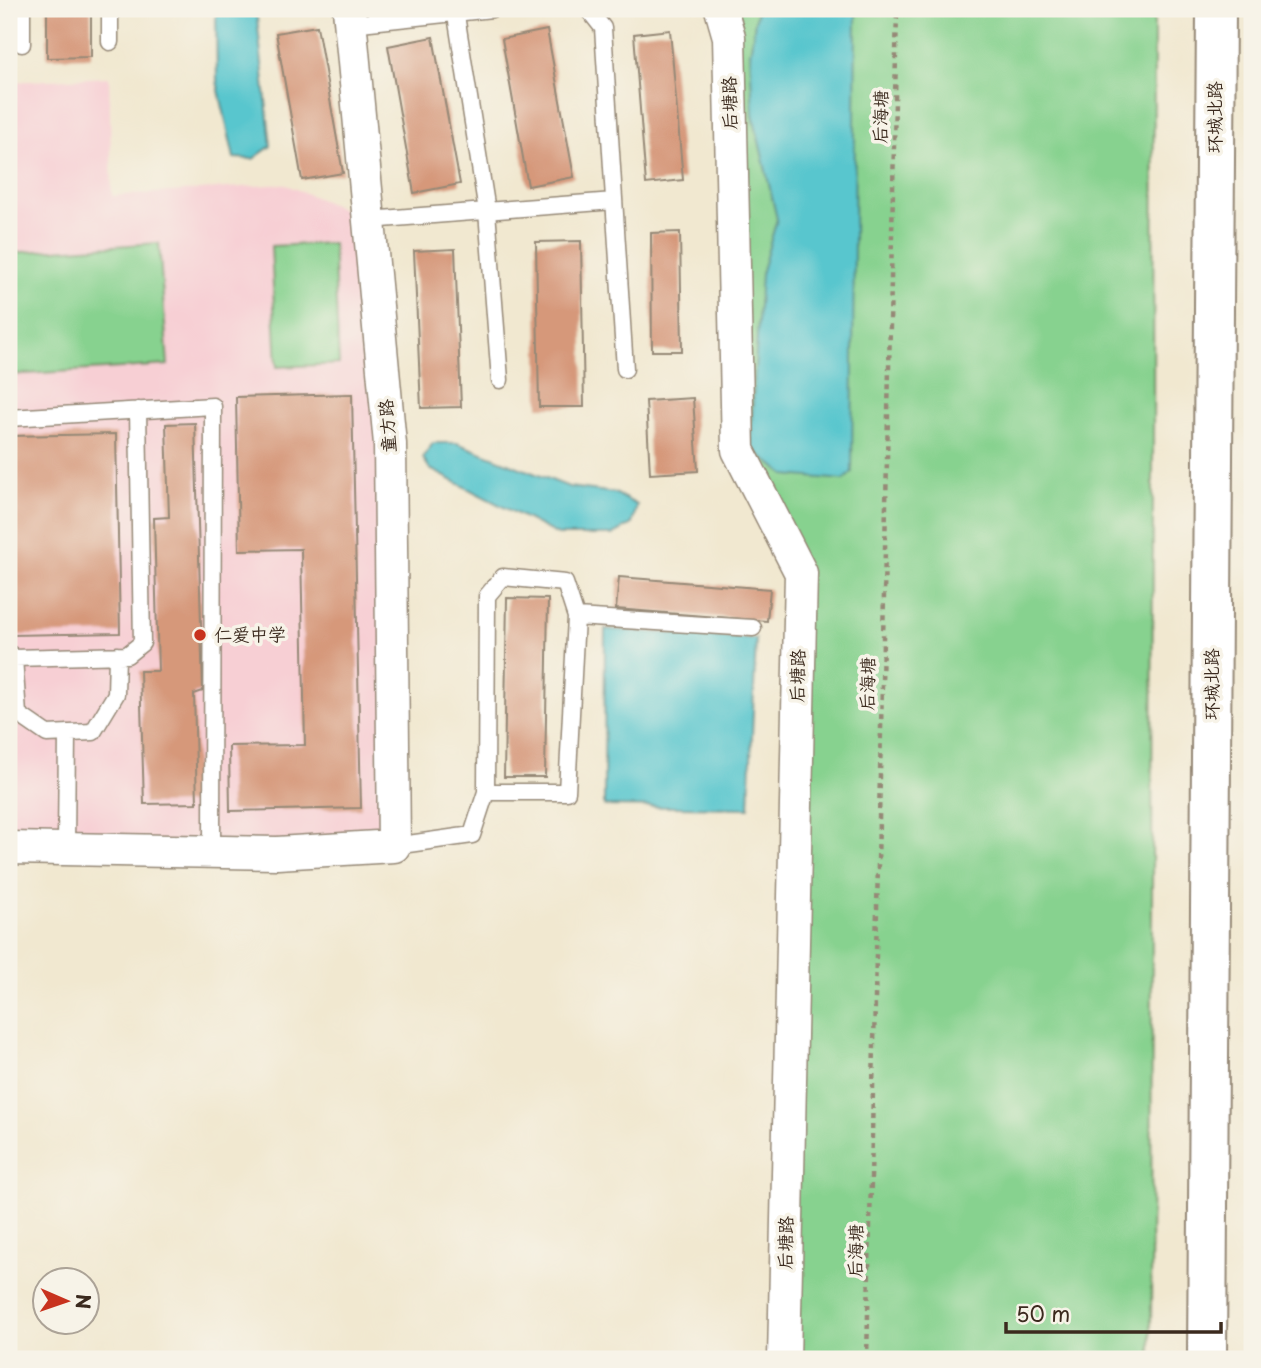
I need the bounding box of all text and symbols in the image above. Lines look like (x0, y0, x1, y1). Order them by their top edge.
street label: 后塘路 (715, 76, 742, 130)
street label: 环城北路 (1200, 81, 1227, 153)
street label: 后海塘 (866, 90, 893, 144)
street label: 童方路 (371, 398, 402, 454)
place label: 仁爱中学 (214, 620, 286, 647)
marker: 仁爱中学 (192, 627, 208, 643)
street label: 环城北路 (1197, 648, 1224, 720)
street label: 后塘路 (783, 649, 810, 703)
street label: 后海塘 (853, 657, 880, 711)
street label: 后塘路 (771, 1216, 798, 1270)
street label: 后海塘 (841, 1224, 868, 1278)
north arrow (32, 1266, 102, 1336)
scale bar (1006, 1291, 1221, 1335)
text: N (70, 1294, 98, 1310)
text: 50 m (1016, 1297, 1070, 1329)

